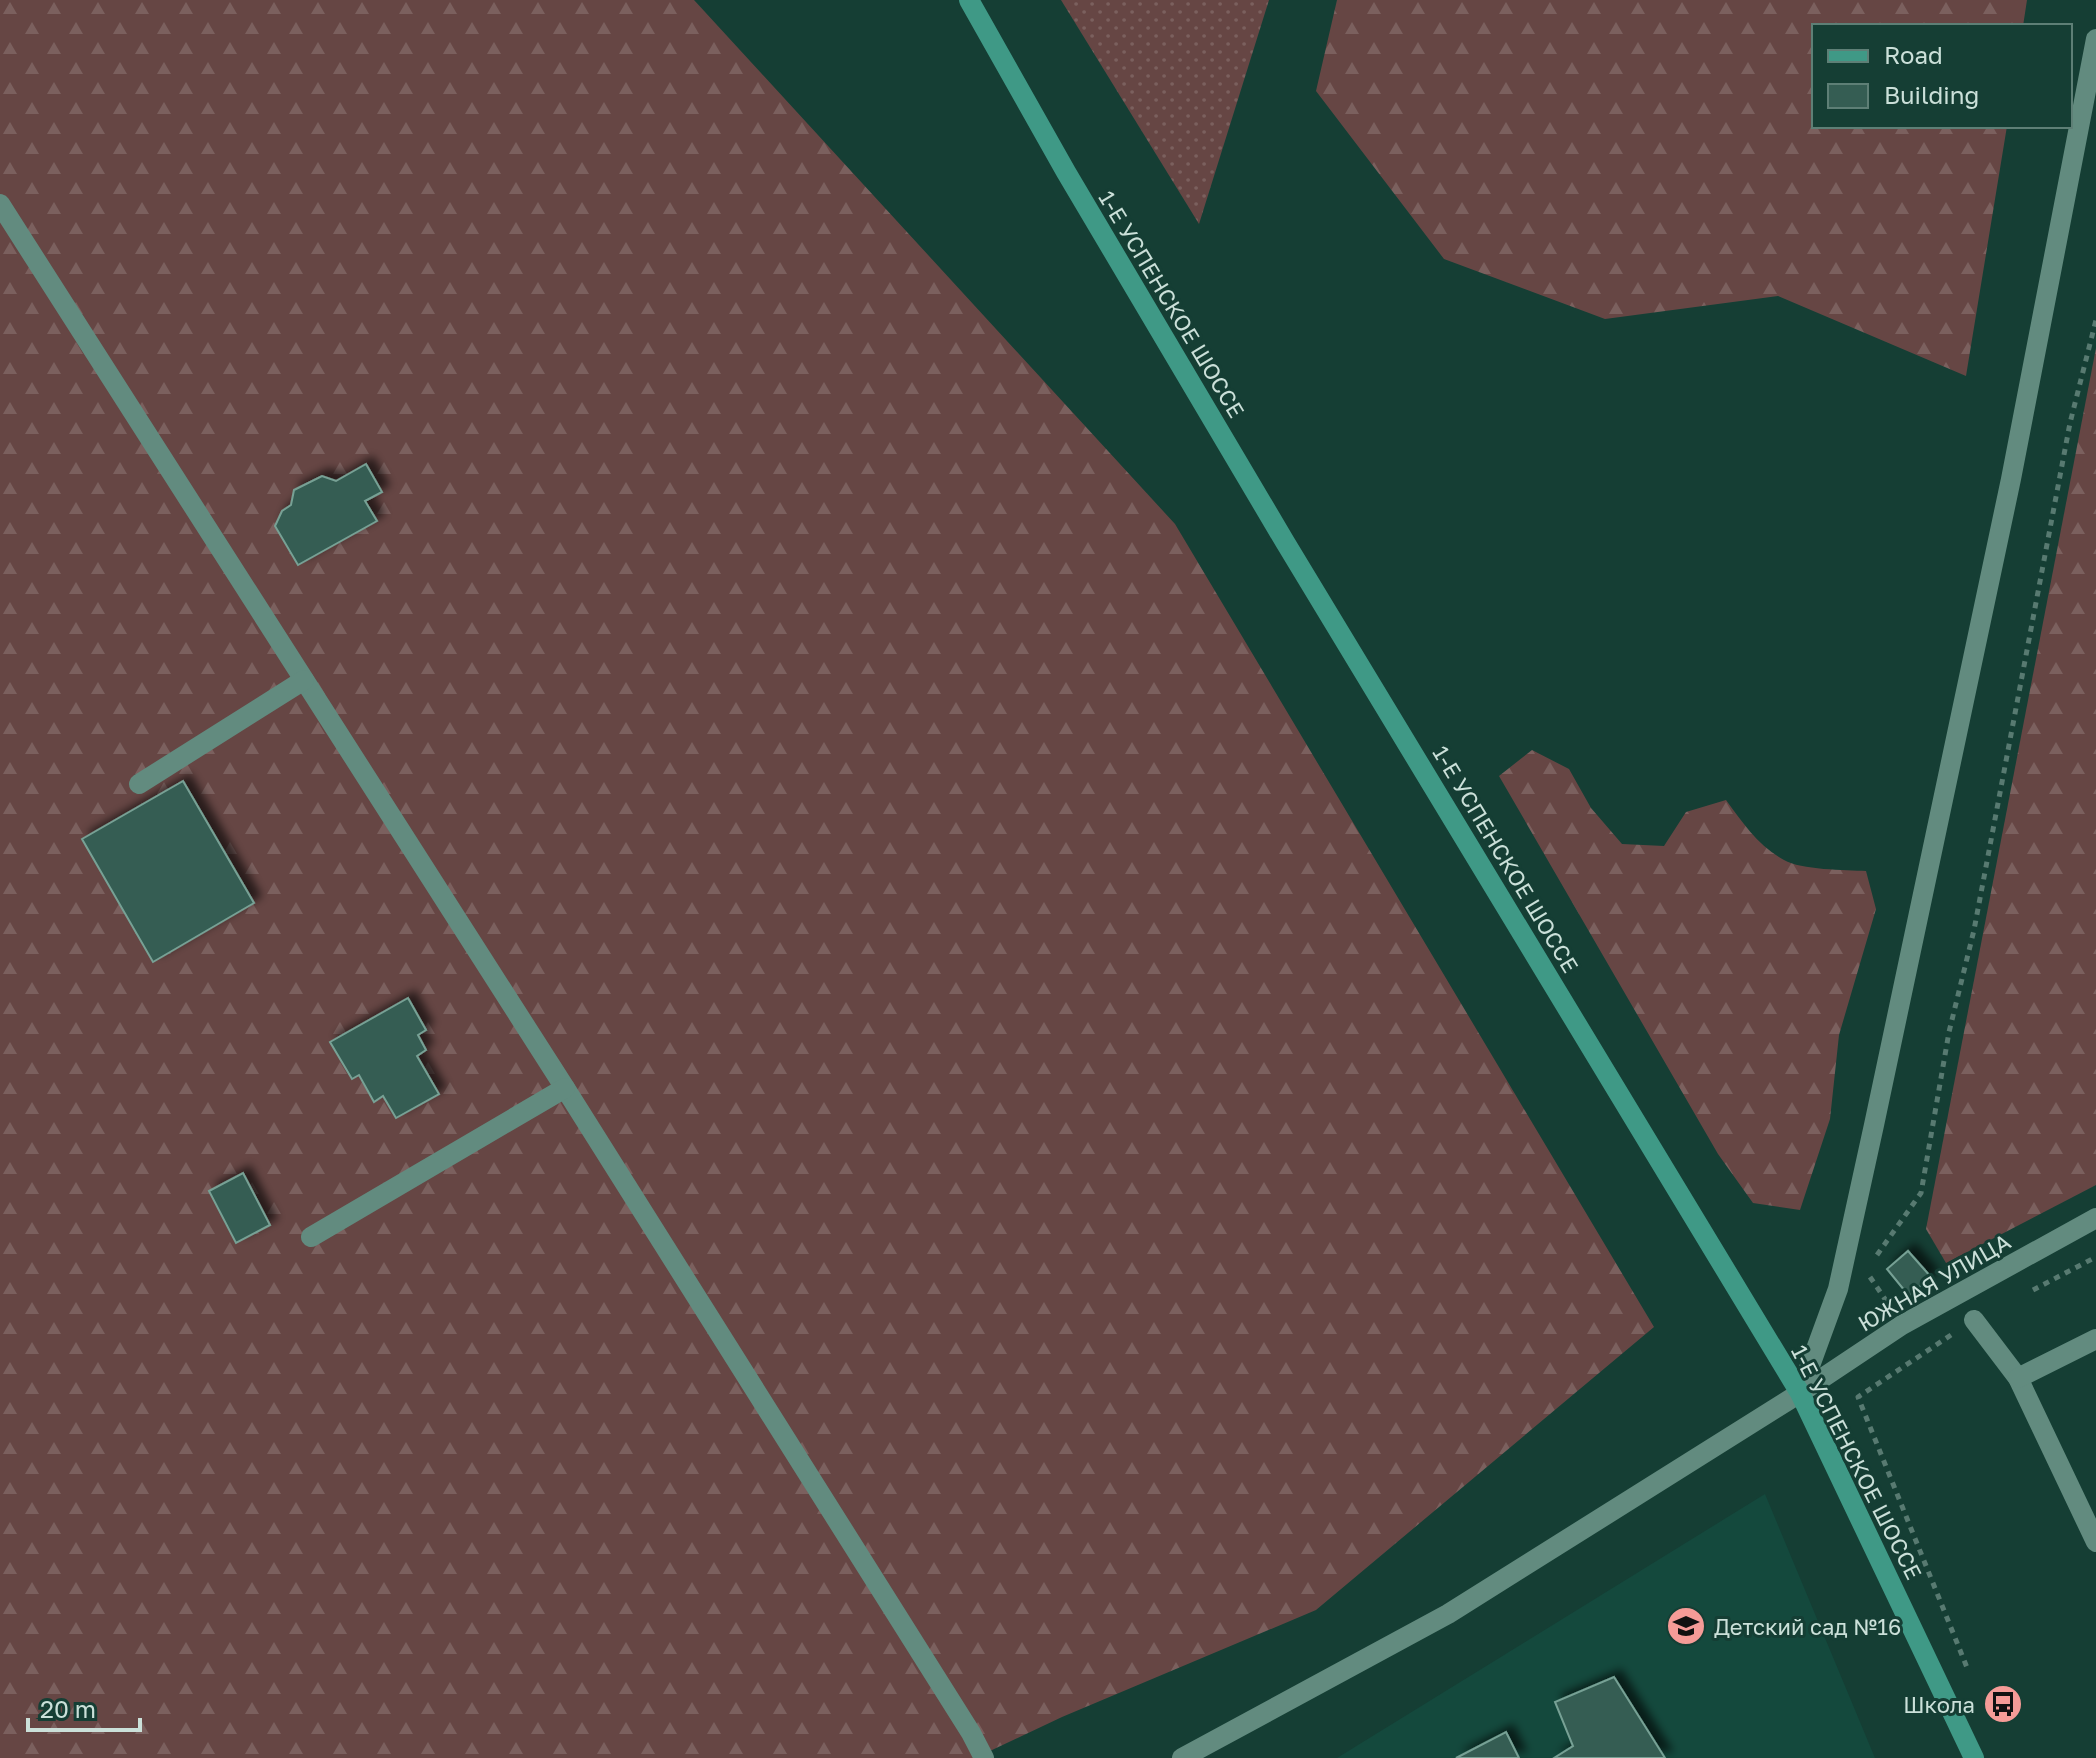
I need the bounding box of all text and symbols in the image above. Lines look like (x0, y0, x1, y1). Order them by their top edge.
legend (1812, 24, 2072, 128)
text: Road (1884, 40, 1943, 69)
text: Building (1884, 80, 1979, 109)
street label: 1-Е УСПЕНСКОЕ ШОССЕ (1094, 186, 1250, 422)
street label: 1-Е УСПЕНСКОЕ ШОССЕ (1428, 741, 1584, 977)
street label: ЮЖНАЯ УЛИЦА (1853, 1227, 2015, 1337)
street label: 1-Е УСПЕНСКОЕ ШОССЕ (1786, 1340, 1928, 1584)
school or university icon: Детский сад №16 (1665, 1605, 1707, 1647)
place label: Детский сад №16 (1714, 1613, 1901, 1640)
scale bar (28, 1682, 140, 1732)
bus stop icon: Школа (1982, 1683, 2024, 1725)
place label: Школа (1903, 1691, 1975, 1718)
text: 20 m (40, 1694, 96, 1723)

